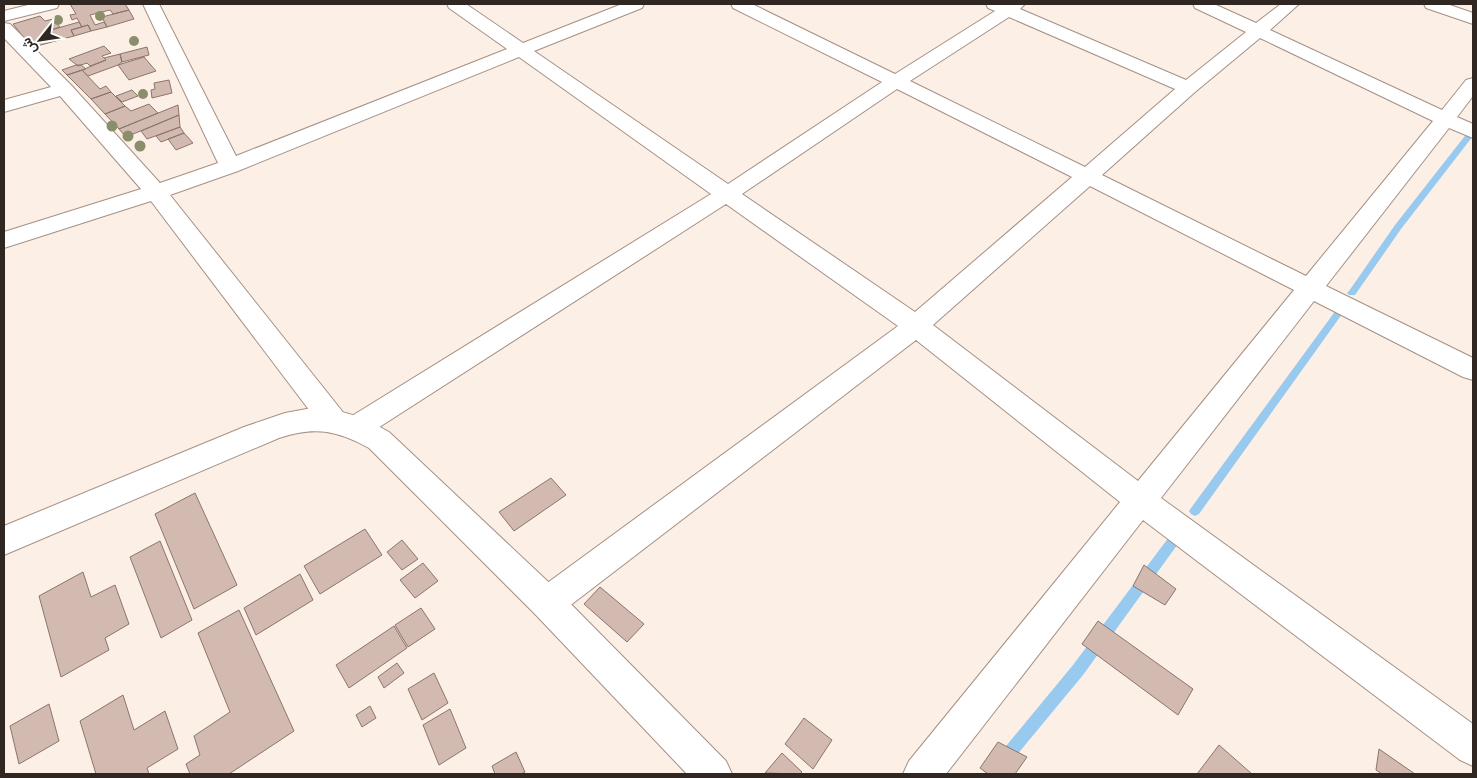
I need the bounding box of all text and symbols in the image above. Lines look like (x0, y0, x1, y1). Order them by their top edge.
north arrow (15, 15, 65, 65)
text: ش (17, 35, 41, 58)

